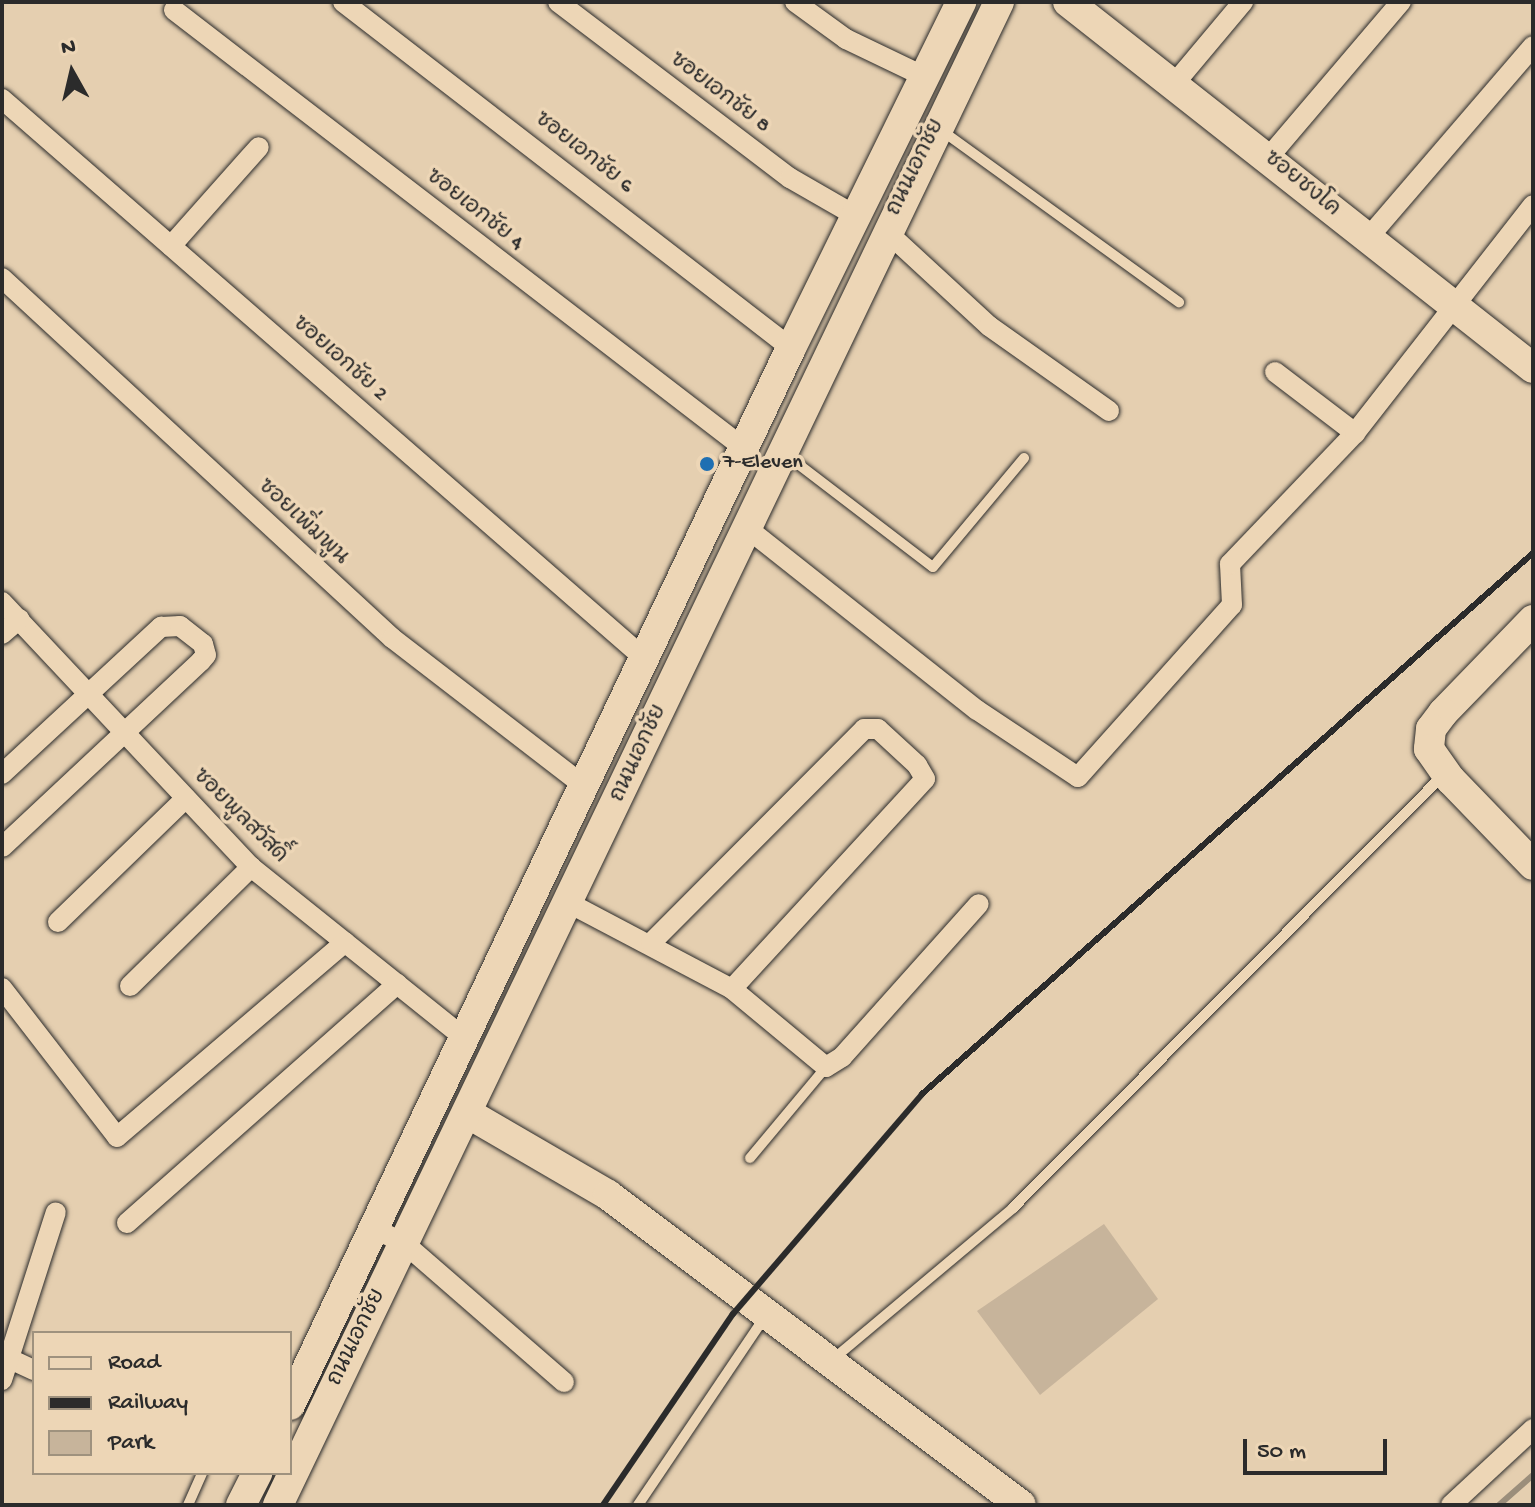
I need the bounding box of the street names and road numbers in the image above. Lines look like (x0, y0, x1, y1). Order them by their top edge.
street label: ซอยเอกชัย 8 (663, 48, 775, 140)
street label: ซอยเอกชัย 6 (528, 107, 638, 201)
street label: ถนนเอกชัย (882, 115, 952, 221)
street label: ซอยชงโค (1258, 146, 1344, 224)
street label: ซอยเอกชัย 4 (420, 164, 528, 258)
street label: ซอยเอกชัย 2 (286, 311, 392, 409)
street label: ซอยเพิ่มพูน (251, 474, 353, 572)
street label: ถนนเอกชัย (606, 701, 674, 807)
street label: ซอยพูลสวัสดิ์ (186, 764, 292, 870)
street label: ถนนเอกชัย (323, 1285, 393, 1391)

